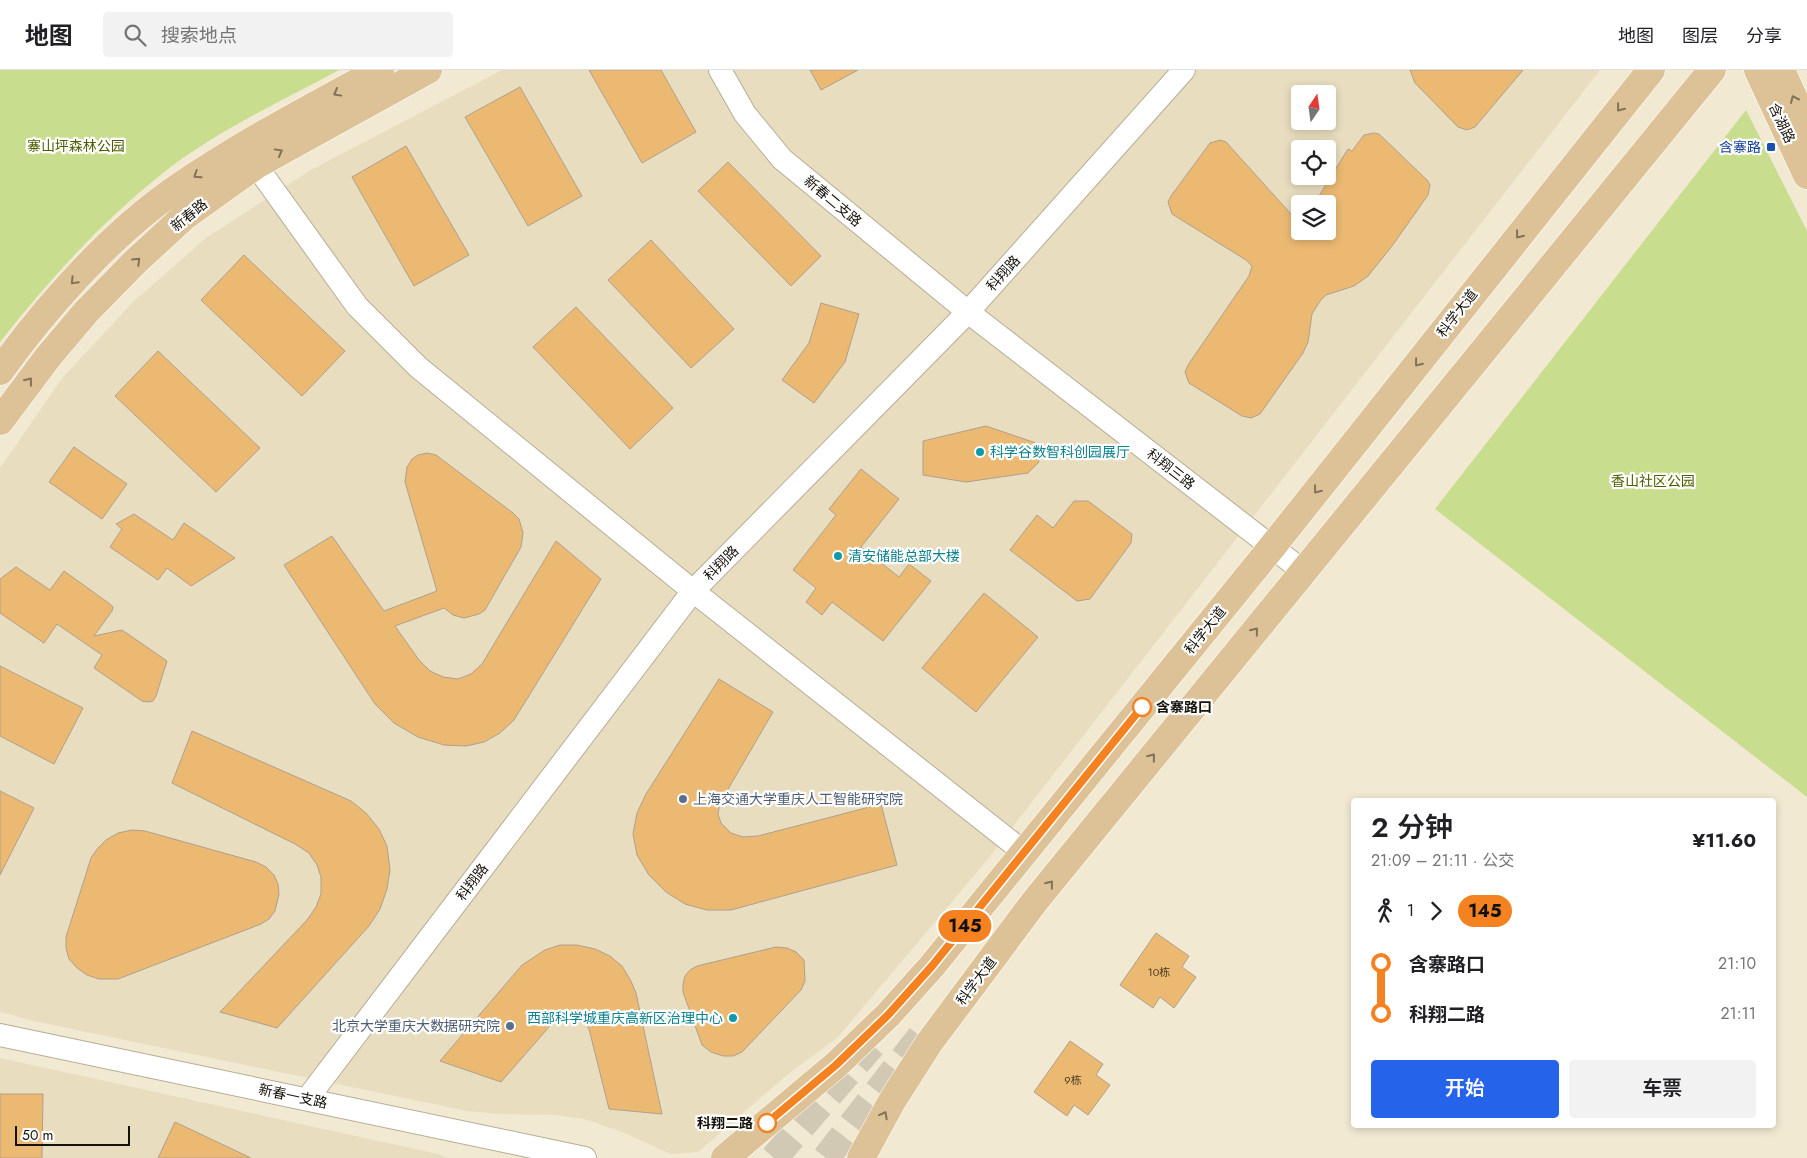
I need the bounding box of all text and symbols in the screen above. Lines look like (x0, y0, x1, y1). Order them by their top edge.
search box (103, 12, 453, 57)
text: 地图 (25, 18, 73, 53)
icon: search (121, 21, 149, 49)
text: 搜索地点 (161, 22, 237, 49)
text: 地图 (1618, 23, 1654, 49)
text: 图层 (1682, 23, 1718, 49)
text: 分享 (1746, 23, 1782, 49)
north arrow (1291, 85, 1336, 130)
map controls (1291, 85, 1336, 240)
one-way arrow (333, 87, 342, 97)
one-way arrow (1789, 95, 1800, 104)
street label: 含湖路 (1764, 100, 1800, 146)
one-way arrow (1618, 102, 1626, 111)
park label: 寨山坪森林公园 (27, 136, 125, 156)
place label: 含寨路 (1719, 137, 1761, 157)
button: locate (1291, 140, 1336, 185)
marker: 含寨路 (1765, 141, 1777, 153)
one-way arrow (274, 148, 283, 158)
one-way arrow (193, 169, 202, 178)
street label: 新春二支路 (800, 171, 866, 231)
street label: 新春路 (166, 194, 212, 236)
button: layers (1291, 195, 1336, 240)
one-way arrow (1516, 230, 1525, 239)
street label: 科翔路 (982, 251, 1024, 295)
one-way arrow (131, 258, 140, 267)
one-way arrow (71, 275, 80, 284)
street label: 科学大道 (1432, 285, 1482, 341)
one-way arrow (1416, 357, 1424, 366)
one-way arrow (23, 378, 31, 387)
place label: 科学谷数智科创园展厅 (990, 442, 1130, 462)
street label: 科翔三路 (1143, 444, 1199, 494)
marker: 科学谷数智科创园展厅 (974, 446, 986, 458)
park label: 香山社区公园 (1611, 471, 1695, 491)
one-way arrow (1315, 484, 1323, 493)
street label: 科翔路 (699, 541, 743, 585)
place label: 清安储能总部大楼 (848, 546, 960, 566)
marker: 清安储能总部大楼 (832, 550, 844, 562)
street label: 科学大道 (1180, 602, 1230, 658)
one-way arrow (1249, 628, 1257, 637)
marker: 含寨路口 (1132, 697, 1152, 717)
place label: 含寨路口 (1156, 697, 1212, 717)
one-way arrow (1147, 754, 1156, 763)
place label: 上海交通大学重庆人工智能研究院 (693, 789, 903, 809)
marker: 上海交通大学重庆人工智能研究院 (677, 793, 689, 805)
text: 2 分钟 (1371, 807, 1453, 848)
text: ¥11.60 (1693, 827, 1756, 854)
text: 21:09 – 21:11 · 公交 (1371, 849, 1514, 872)
street label: 科翔路 (451, 859, 493, 905)
one-way arrow (1044, 880, 1053, 889)
icon: walk (1371, 897, 1399, 925)
icon: forward (1422, 897, 1450, 925)
text: 145 (1468, 898, 1502, 924)
text: 1 (1407, 899, 1414, 922)
line badge: 145 (936, 910, 994, 942)
text: 145 (948, 913, 982, 939)
text: 含寨路口 (1409, 951, 1485, 978)
text: 21:10 (1718, 952, 1756, 975)
street label: 科学大道 (951, 953, 1001, 1009)
house number: 10栋 (1148, 964, 1170, 980)
text: 科翔二路 (1409, 1001, 1485, 1028)
text: 21:11 (1720, 1002, 1756, 1025)
place label: 西部科学城重庆高新区治理中心 (527, 1008, 723, 1028)
marker: 西部科学城重庆高新区治理中心 (727, 1012, 739, 1024)
place label: 北京大学重庆大数据研究院 (332, 1016, 500, 1036)
marker: 北京大学重庆大数据研究院 (504, 1020, 516, 1032)
button: 开始 (1371, 1060, 1559, 1118)
button: 车票 (1569, 1060, 1756, 1118)
house number: 9栋 (1064, 1072, 1082, 1088)
street label: 新春一支路 (257, 1079, 329, 1113)
one-way arrow (878, 1111, 888, 1120)
place label: 科翔二路 (697, 1113, 753, 1133)
marker: 科翔二路 (757, 1113, 777, 1133)
scale bar (15, 1123, 130, 1146)
text: 50 m (22, 1125, 53, 1145)

